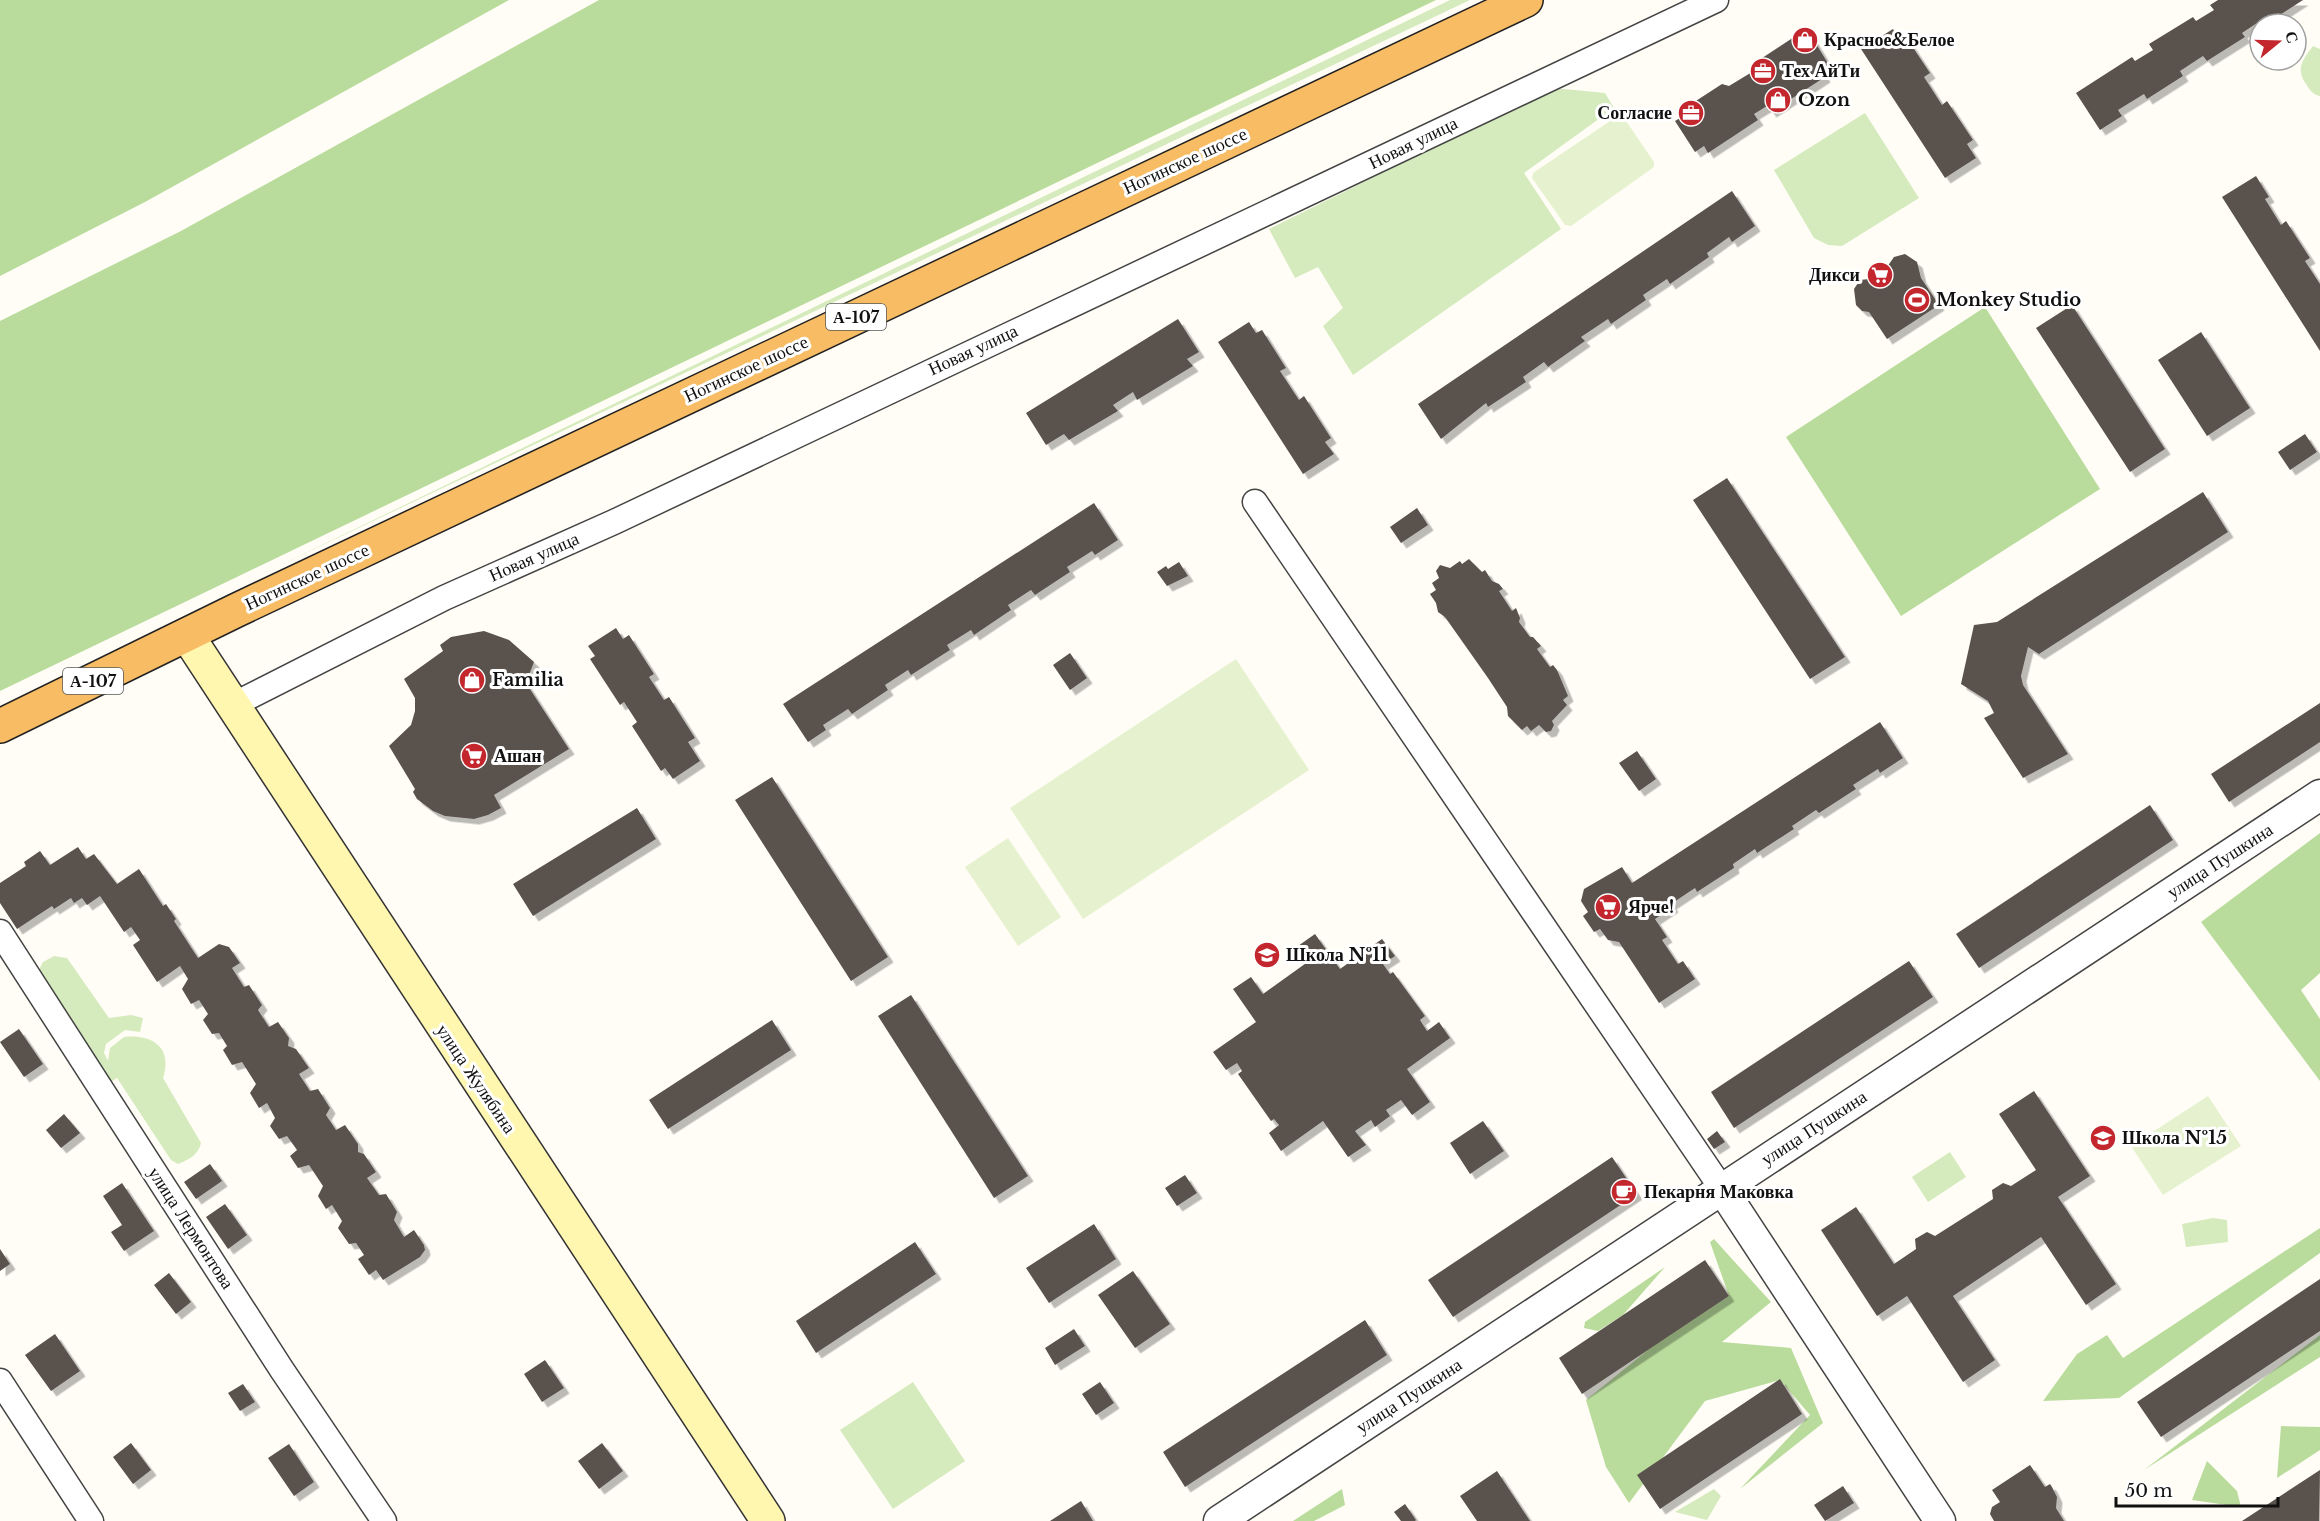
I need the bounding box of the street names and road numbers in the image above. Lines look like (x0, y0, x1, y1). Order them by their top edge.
street label: Новая улица (1365, 112, 1461, 174)
street label: Ногинское шоссе (1119, 123, 1251, 199)
road number: А-107 (826, 304, 886, 330)
street label: Новая улица (925, 320, 1021, 380)
street label: Ногинское шоссе (680, 331, 812, 407)
street label: Новая улица (486, 527, 582, 587)
street label: Ногинское шоссе (241, 539, 373, 615)
road number: А-107 (63, 668, 123, 694)
street label: улица Пушкина (2163, 819, 2277, 903)
street label: улица Жулябина (431, 1020, 521, 1138)
street label: улица Пушкина (1757, 1086, 1871, 1170)
street label: улица Лермонтова (143, 1163, 239, 1293)
street label: улица Пушкина (1352, 1354, 1466, 1438)

